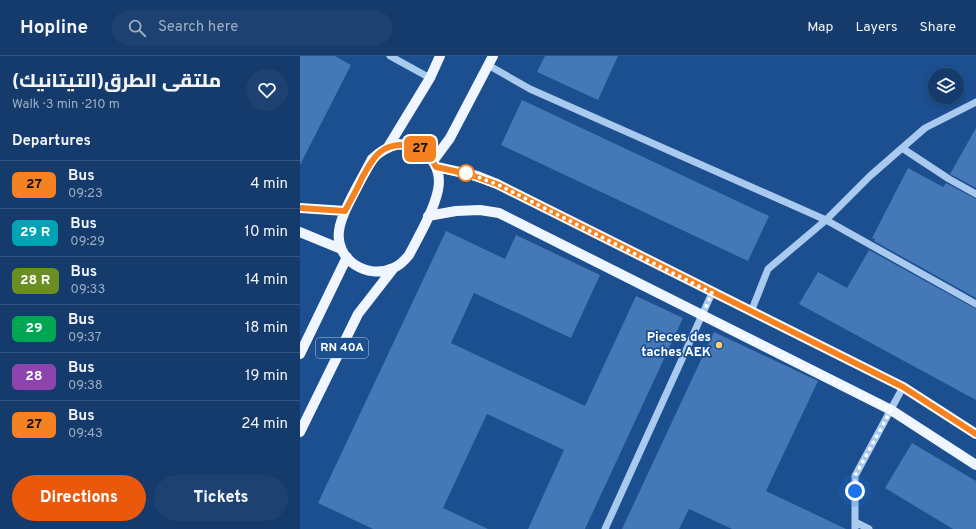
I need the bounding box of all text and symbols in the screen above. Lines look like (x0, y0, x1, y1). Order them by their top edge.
search box (112, 10, 392, 46)
text: Hopline (20, 16, 88, 40)
icon: search (126, 17, 148, 39)
text: Search here (158, 18, 238, 37)
text: Map (807, 19, 833, 36)
text: Layers (855, 19, 897, 36)
text: Share (919, 19, 956, 36)
map controls (928, 68, 964, 104)
button: layers (928, 68, 964, 104)
button: heart (246, 69, 288, 111)
text: ملتقى الطرق(التيتانيك) (12, 70, 221, 94)
text: Walk · 3 min · 210 m (12, 97, 120, 113)
text: Departures (12, 132, 91, 151)
line badge: 27 (402, 136, 438, 162)
text: 27 (412, 140, 428, 157)
unlabelled marker (457, 164, 475, 182)
text: Bus (68, 167, 95, 186)
text: 4 min (250, 175, 288, 194)
text: 27 (26, 176, 42, 193)
text: 09:23 (68, 186, 103, 202)
text: Bus (70, 215, 97, 234)
text: 10 min (244, 223, 288, 242)
text: 29 R (20, 224, 50, 241)
text: 09:29 (70, 234, 105, 250)
text: Bus (71, 263, 97, 282)
text: 14 min (245, 271, 288, 290)
text: 28 R (20, 272, 51, 289)
text: 09:33 (71, 282, 105, 298)
text: Bus (68, 311, 95, 330)
text: 18 min (245, 319, 288, 338)
text: 29 (25, 320, 43, 337)
text: 09:37 (68, 330, 102, 346)
place label: Pieces des taches AEK (641, 330, 711, 361)
road number: RN 40A (316, 338, 368, 358)
marker: Pieces des taches AEK (714, 340, 724, 350)
text: Bus (68, 359, 95, 378)
text: 19 min (245, 367, 288, 386)
text: 28 (25, 368, 43, 385)
text: 09:38 (68, 378, 103, 394)
text: Bus (68, 407, 95, 426)
text: 24 min (241, 415, 288, 434)
text: 27 (26, 416, 42, 433)
text: 09:43 (68, 426, 103, 442)
button: Directions (12, 475, 146, 521)
button: Tickets (154, 475, 288, 521)
your location (845, 481, 865, 501)

